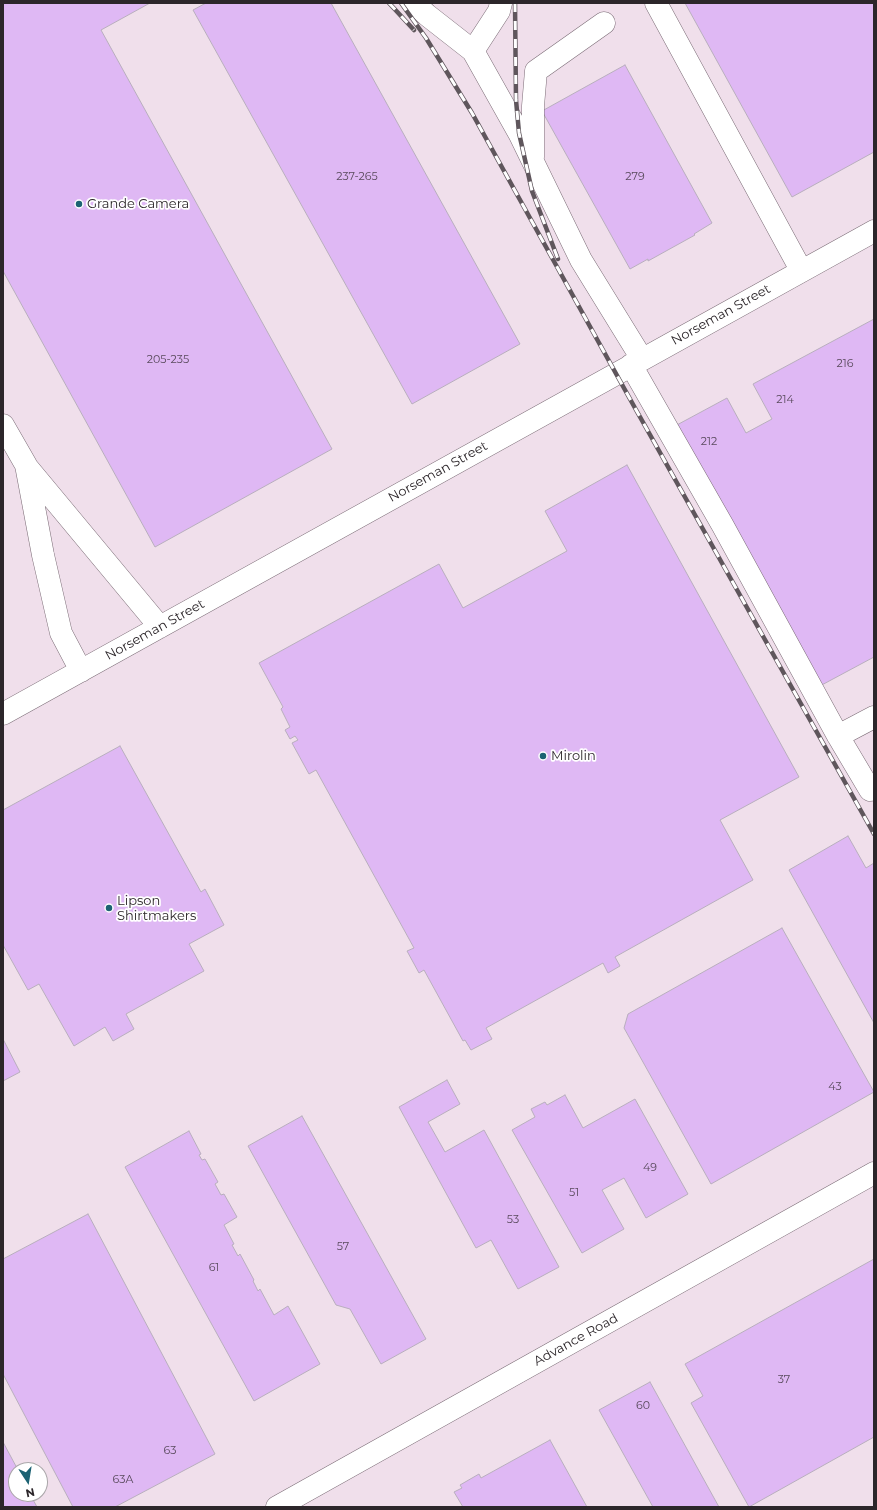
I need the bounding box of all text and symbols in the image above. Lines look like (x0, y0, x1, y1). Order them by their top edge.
house number: 237-265 (336, 170, 378, 184)
house number: 279 (625, 170, 645, 184)
place label: Grande Camera (87, 196, 189, 212)
marker: Grande Camera (74, 199, 84, 209)
street label: Norseman Street (669, 281, 773, 349)
house number: 205-235 (147, 353, 189, 367)
house number: 216 (837, 357, 853, 371)
house number: 214 (776, 393, 794, 407)
house number: 212 (701, 435, 717, 449)
street label: Norseman Street (386, 438, 490, 506)
street label: Norseman Street (103, 596, 207, 664)
place label: Mirolin (551, 748, 596, 764)
marker: Mirolin (538, 751, 548, 761)
place label: Lipson Shirtmakers (117, 893, 196, 924)
marker: Lipson Shirtmakers (104, 903, 114, 913)
house number: 43 (828, 1080, 842, 1094)
house number: 49 (643, 1161, 657, 1175)
house number: 51 (569, 1186, 579, 1200)
house number: 53 (507, 1213, 519, 1227)
house number: 57 (337, 1240, 349, 1254)
house number: 61 (209, 1261, 219, 1275)
street label: Advance Road (531, 1310, 621, 1370)
house number: 37 (778, 1373, 790, 1387)
house number: 60 (636, 1399, 650, 1413)
house number: 63 (164, 1444, 176, 1458)
north arrow (8, 1462, 48, 1502)
house number: 63A (113, 1473, 133, 1487)
text: N (24, 1485, 36, 1501)

